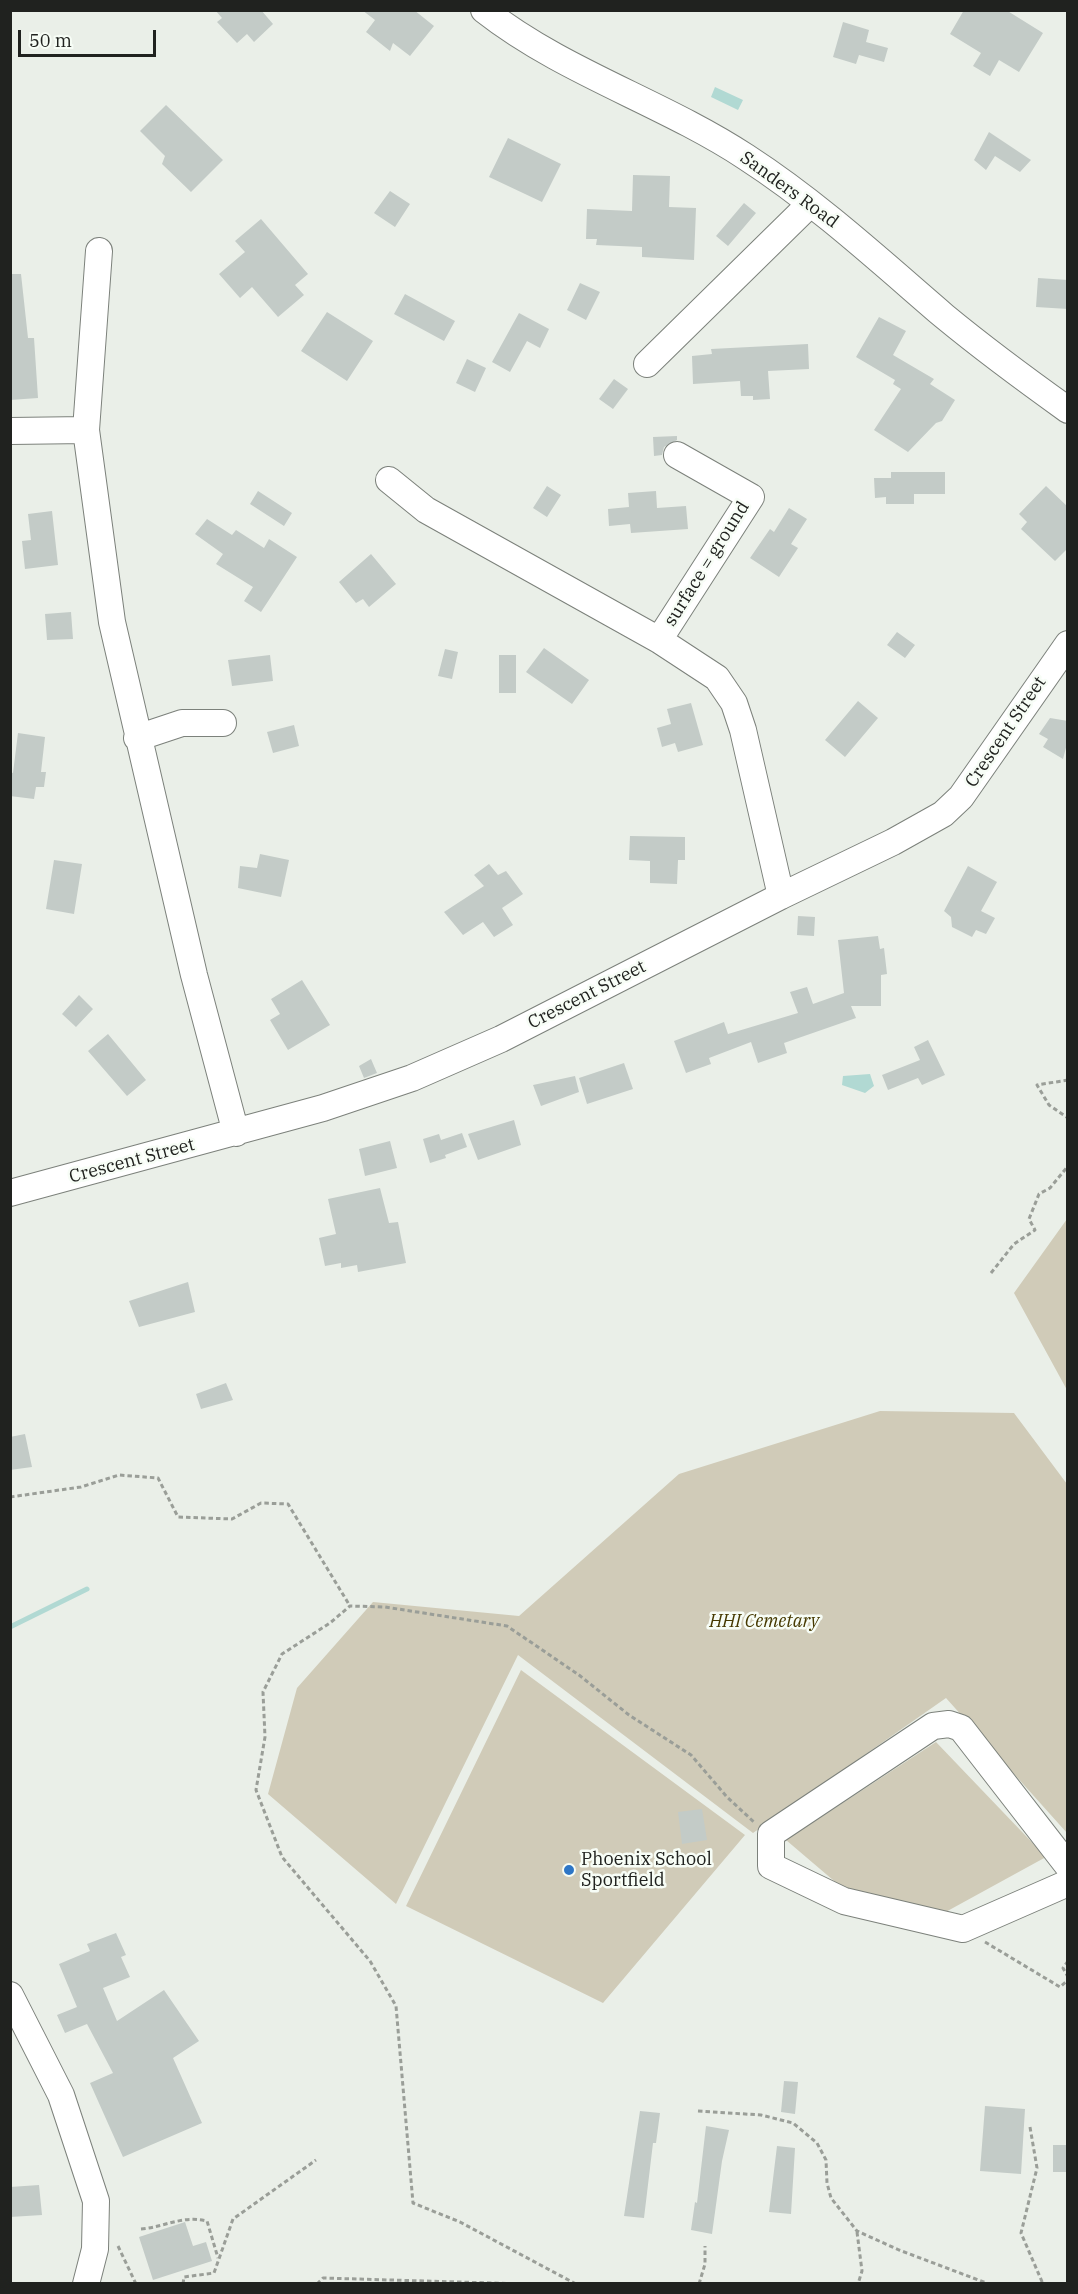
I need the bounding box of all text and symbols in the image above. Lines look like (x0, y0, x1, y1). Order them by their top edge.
scale bar (21, 18, 159, 56)
text: 50 m (29, 29, 72, 52)
street label: Sanders Road (736, 147, 842, 233)
street label: surface = ground (660, 497, 754, 631)
street label: Crescent Street (961, 672, 1051, 792)
street label: Crescent Street (525, 956, 649, 1034)
street label: Crescent Street (67, 1134, 197, 1188)
park label: HHI Cemetary (709, 1611, 819, 1633)
place label: Phoenix School Sportfield (581, 1849, 712, 1892)
marker: Phoenix School Sportfield (562, 1863, 576, 1877)

